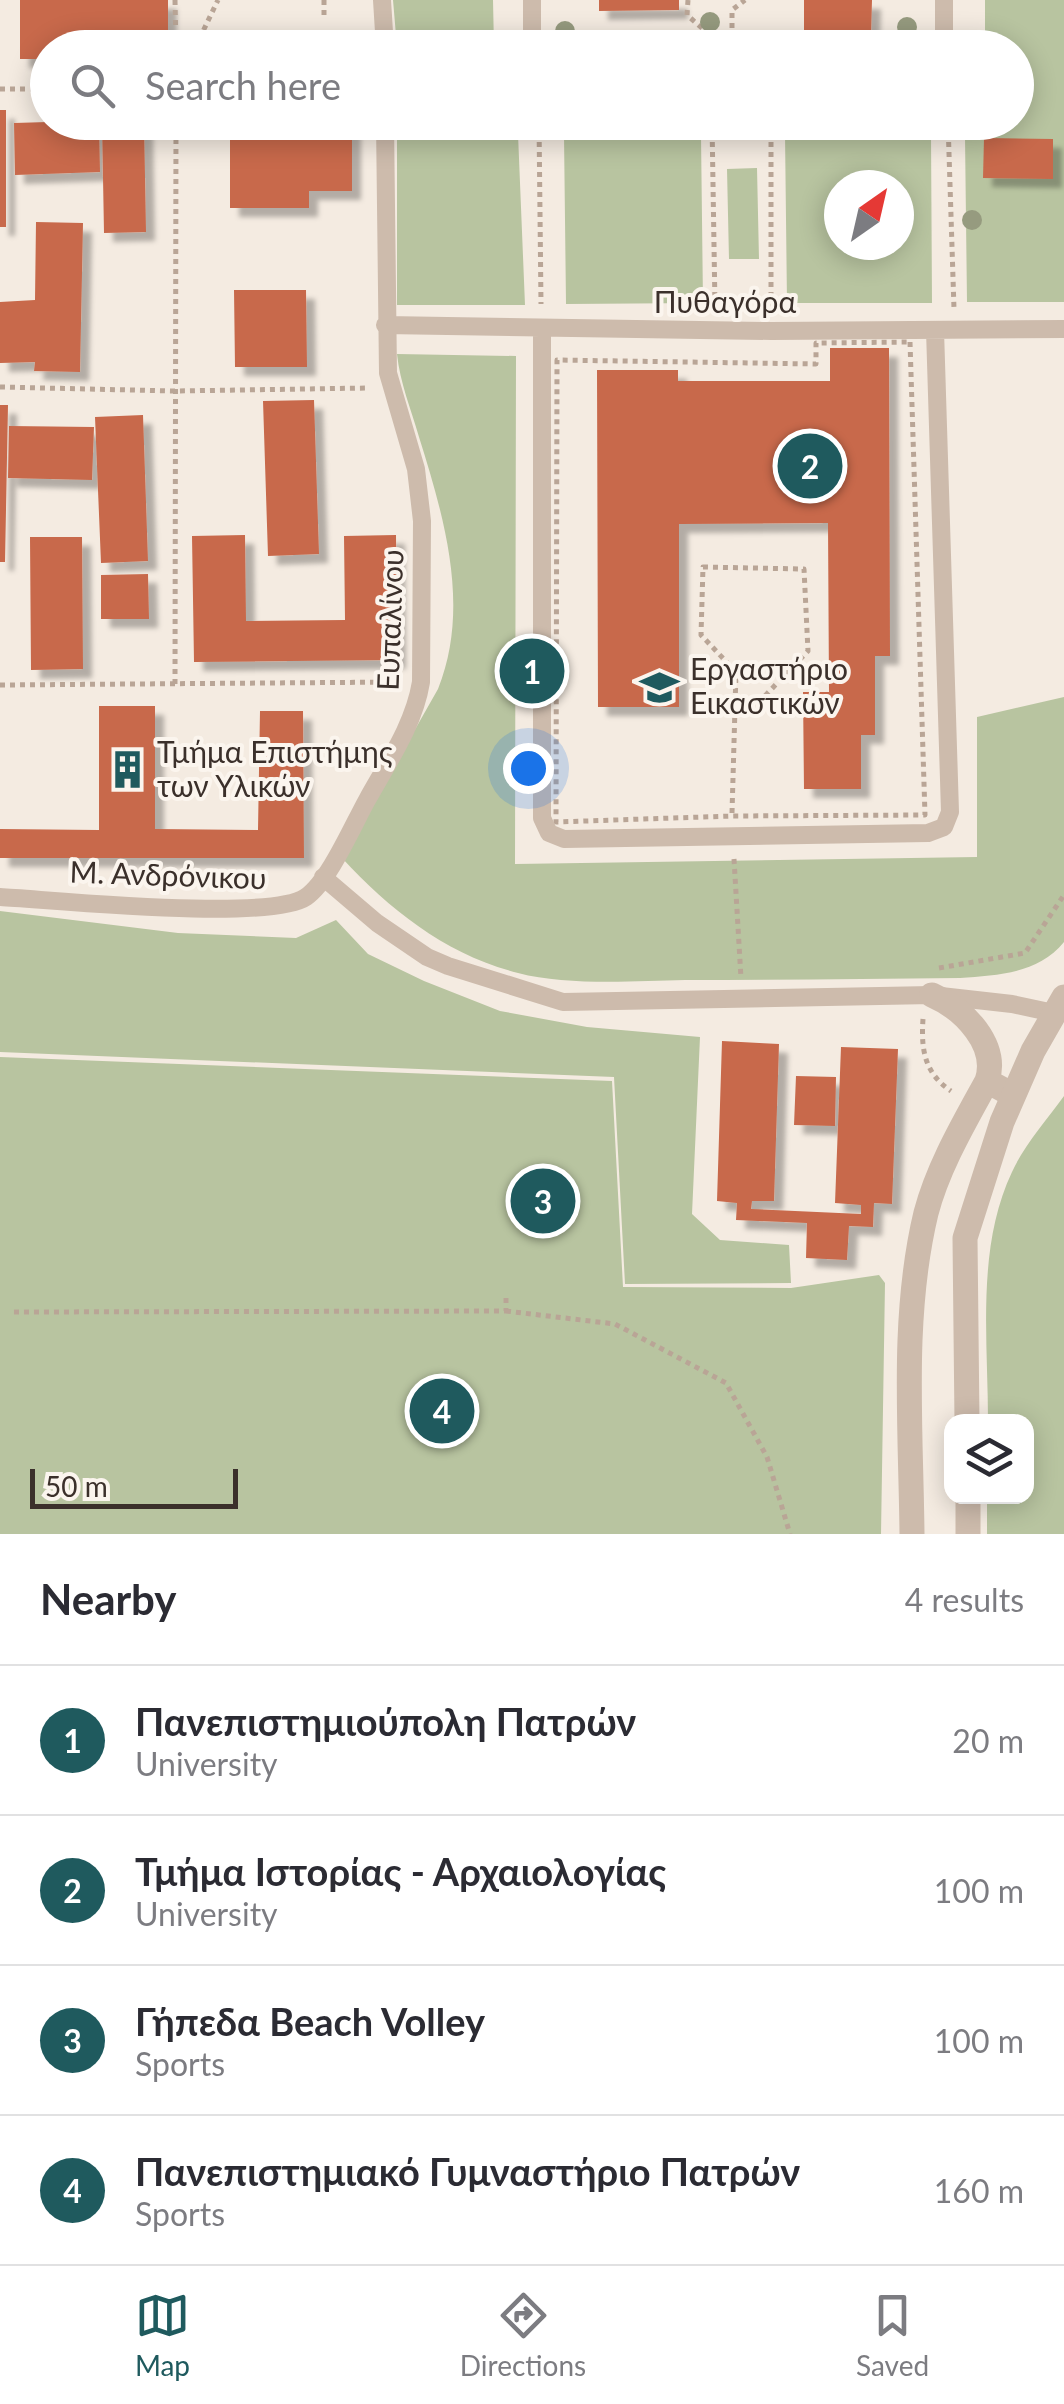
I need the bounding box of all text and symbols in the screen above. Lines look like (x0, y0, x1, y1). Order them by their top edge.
search box (30, 30, 1034, 140)
icon: search (65, 58, 120, 113)
text: Search here (145, 62, 341, 108)
north arrow (824, 170, 914, 260)
street label: Πυθαγόρα (654, 283, 796, 319)
pin: 2 (778, 428, 842, 504)
street label: Ευπαλίνου (369, 549, 409, 691)
pin: 1 (500, 634, 564, 708)
place label: Εργαστήριο Εικαστικών (690, 650, 848, 720)
school or university icon: Εργαστήριο Εικαστικών (639, 666, 681, 708)
place label: Τμήμα Επιστήμης των Υλικών (157, 733, 393, 803)
your location (503, 743, 554, 794)
building icon: Τμήμα Επιστήμης των Υλικών (106, 749, 148, 791)
street label: Μ. Ανδρόνικου (69, 853, 267, 895)
pin: 3 (510, 1164, 576, 1238)
pin: 4 (410, 1374, 474, 1448)
map controls (944, 1414, 1034, 1504)
button: layers (944, 1414, 1034, 1504)
scale bar (30, 1464, 238, 1508)
text: 50 m (45, 1469, 108, 1503)
text: Nearby (40, 1574, 177, 1624)
text: 4 results (905, 1580, 1024, 1619)
text: Πανεπιστημιούπολη Πατρών (135, 1698, 636, 1744)
text: 1 (63, 1721, 82, 1760)
text: 20 m (952, 1721, 1024, 1760)
text: University (135, 1744, 278, 1783)
text: Τμήμα Ιστορίας - Αρχαιολογίας (135, 1848, 666, 1894)
text: 2 (63, 1871, 82, 1910)
text: 100 m (934, 1871, 1024, 1910)
text: University (135, 1894, 278, 1933)
text: Γήπεδα Beach Volley (135, 1998, 485, 2044)
text: 3 (63, 2021, 82, 2060)
text: 100 m (934, 2021, 1024, 2060)
text: Sports (135, 2044, 225, 2083)
text: Πανεπιστημιακό Γυμναστήριο Πατρών (135, 2148, 800, 2194)
text: 4 (63, 2171, 82, 2210)
text: 160 m (934, 2171, 1024, 2210)
text: Sports (135, 2194, 225, 2233)
tab: Map (135, 2288, 190, 2382)
tab: Directions (460, 2288, 586, 2382)
tab: Saved (856, 2288, 929, 2382)

